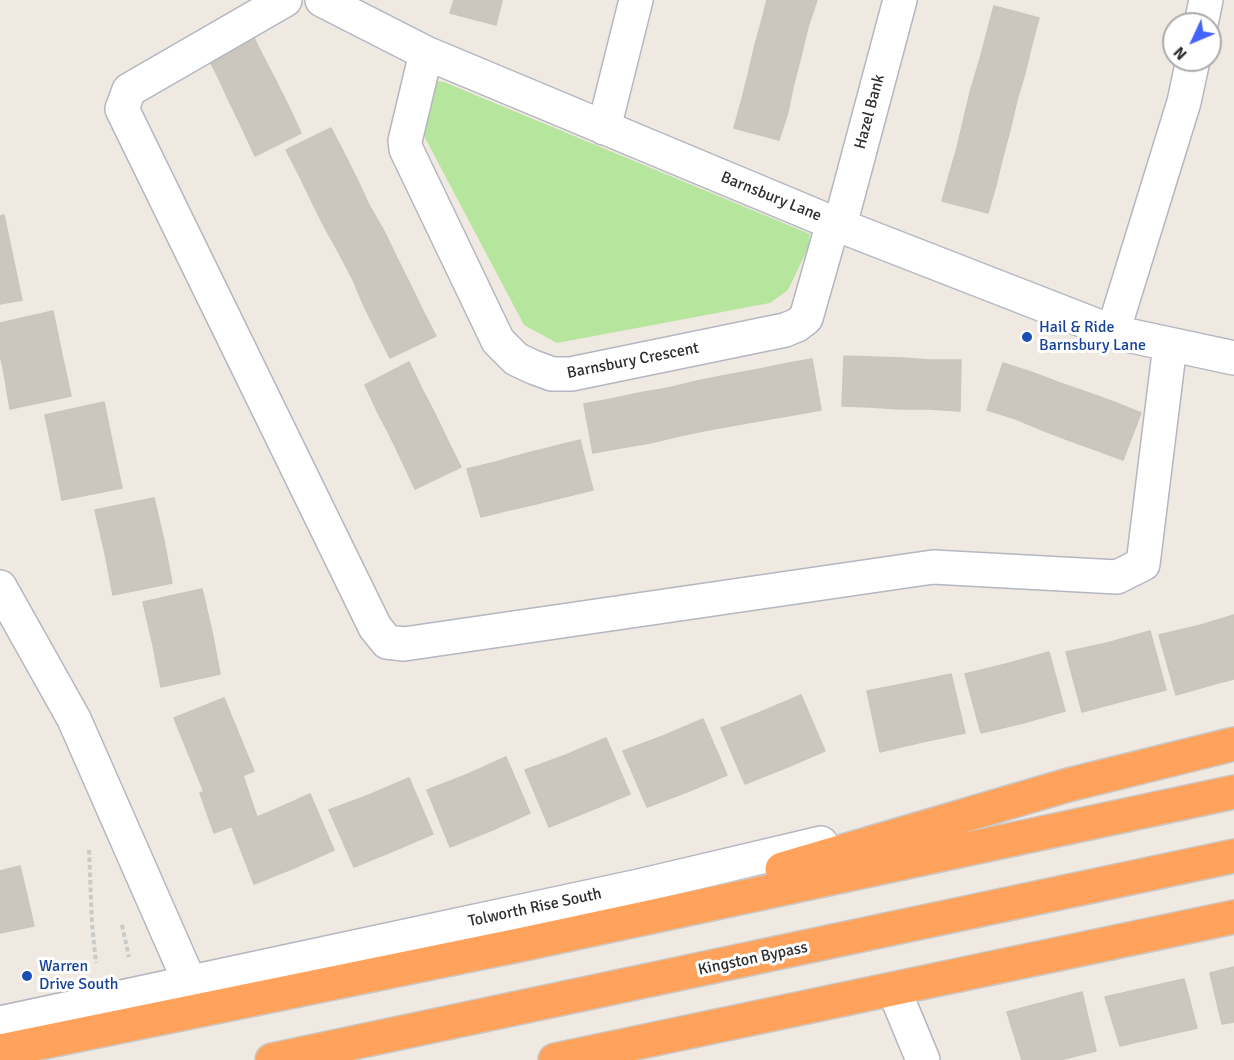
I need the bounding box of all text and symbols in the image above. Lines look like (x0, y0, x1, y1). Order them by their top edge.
north arrow (1162, 12, 1222, 72)
text: N (1169, 42, 1192, 64)
street label: Hazel Bank (851, 73, 889, 151)
street label: Barnsbury Lane (718, 168, 824, 226)
place label: Hail & Ride Barnsbury Lane (1039, 318, 1146, 356)
marker: Hail & Ride Barnsbury Lane (1020, 330, 1034, 344)
street label: Barnsbury Crescent (565, 339, 701, 383)
street label: Tolworth Rise South (467, 884, 603, 932)
street label: Kingston Bypass (696, 938, 810, 980)
place label: Warren Drive South (39, 957, 119, 995)
marker: Warren Drive South (20, 969, 34, 983)

